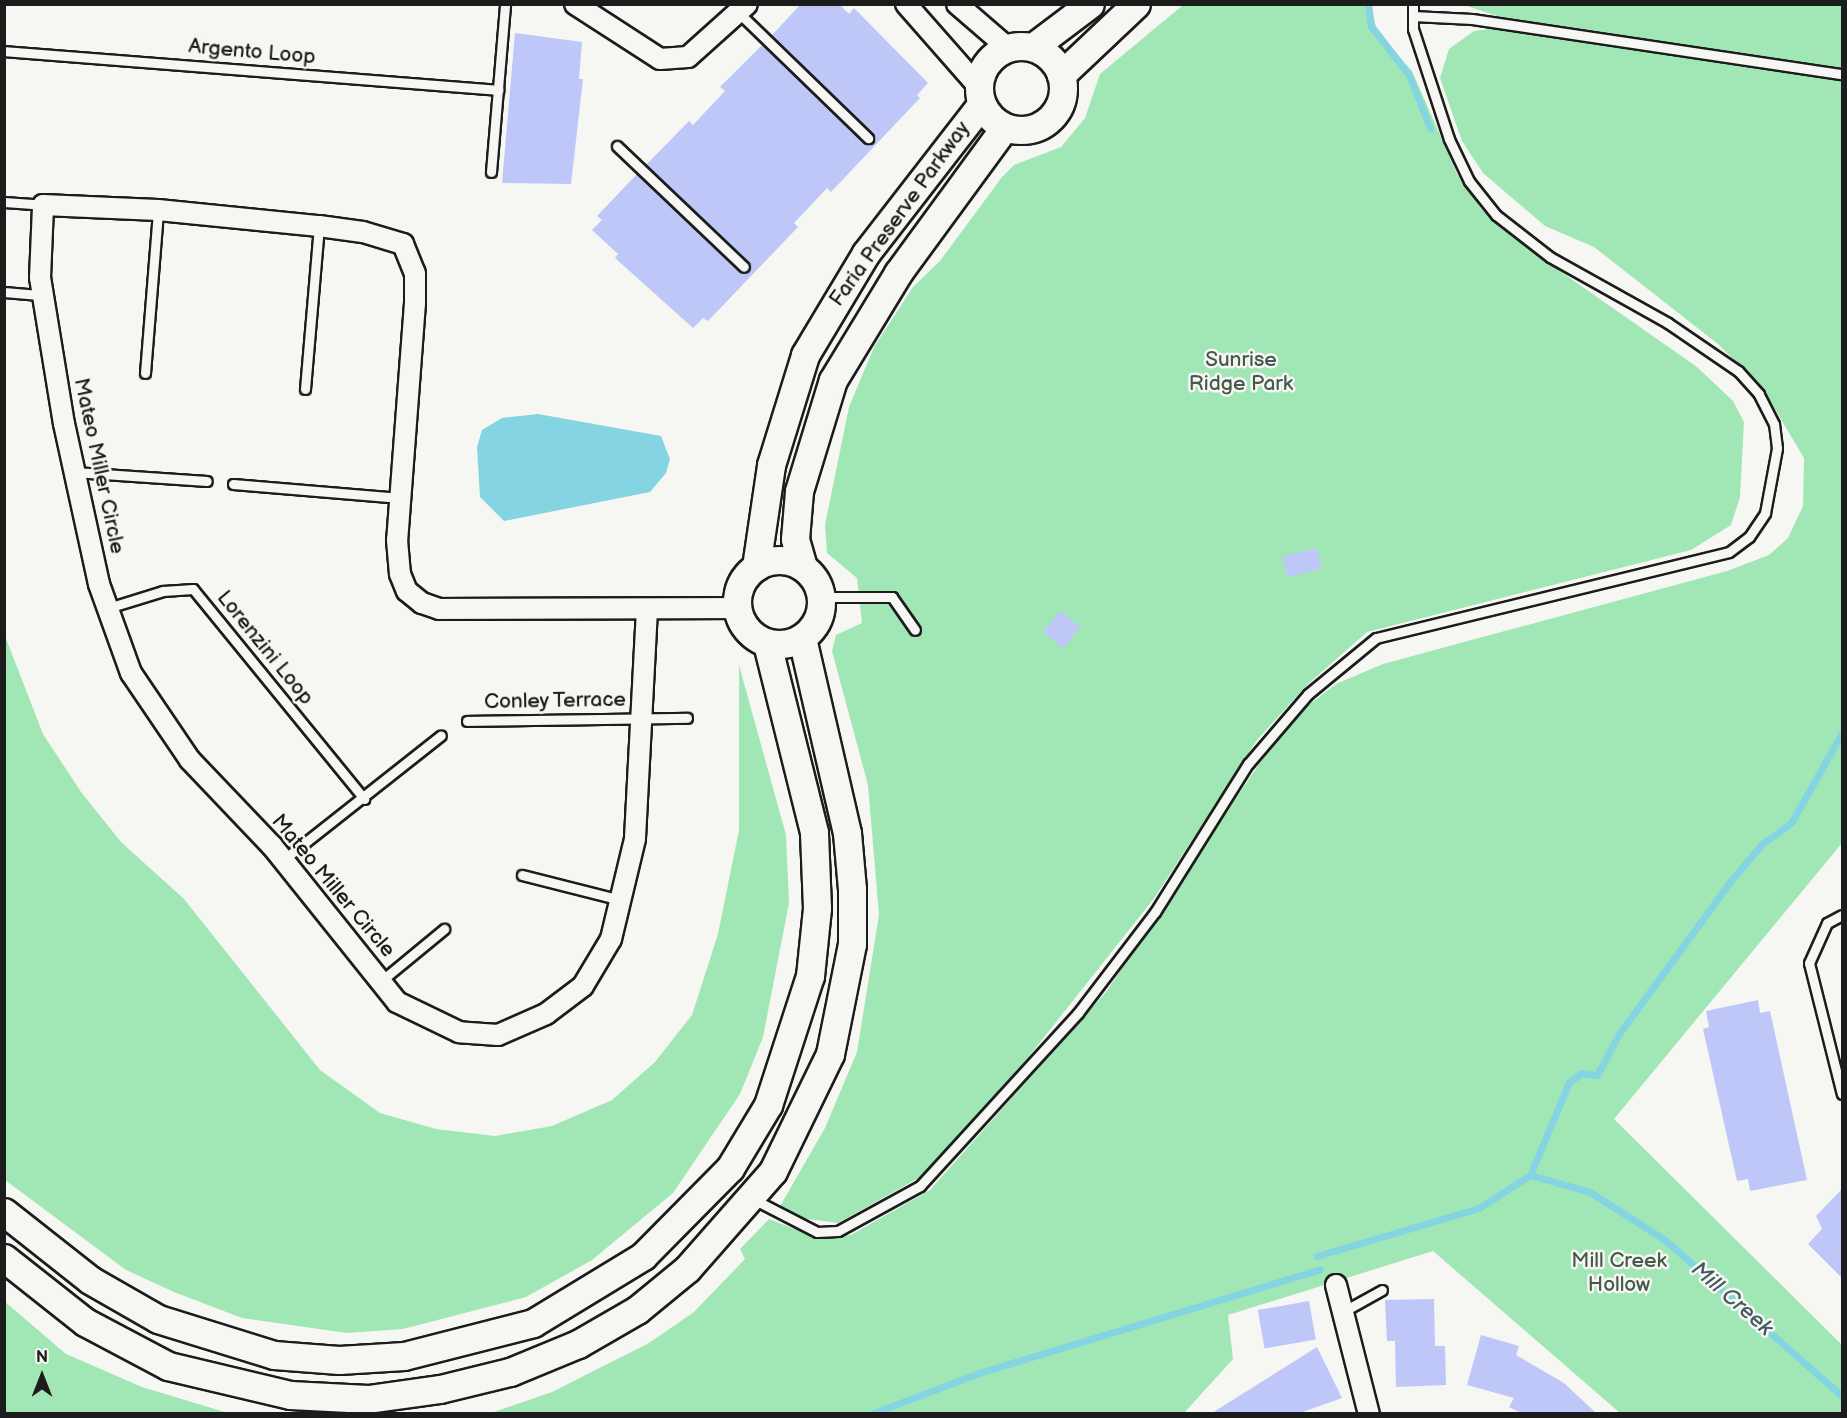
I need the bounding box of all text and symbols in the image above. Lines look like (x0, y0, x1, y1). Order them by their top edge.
street label: Argento Loop (187, 34, 317, 70)
street label: Faria Preserve Parkway (824, 117, 976, 311)
park label: Sunrise Ridge Park (1189, 347, 1293, 397)
street label: Mateo Miller Circle (68, 376, 130, 556)
street label: Lorenzini Loop (211, 586, 319, 710)
street label: Conley Terrace (483, 687, 627, 715)
street label: Mateo Miller Circle (266, 809, 400, 963)
park label: Mill Creek Hollow (1571, 1248, 1667, 1298)
water label: Mill Creek (1686, 1256, 1778, 1342)
north arrow (12, 1346, 72, 1406)
text: N (36, 1348, 48, 1367)

